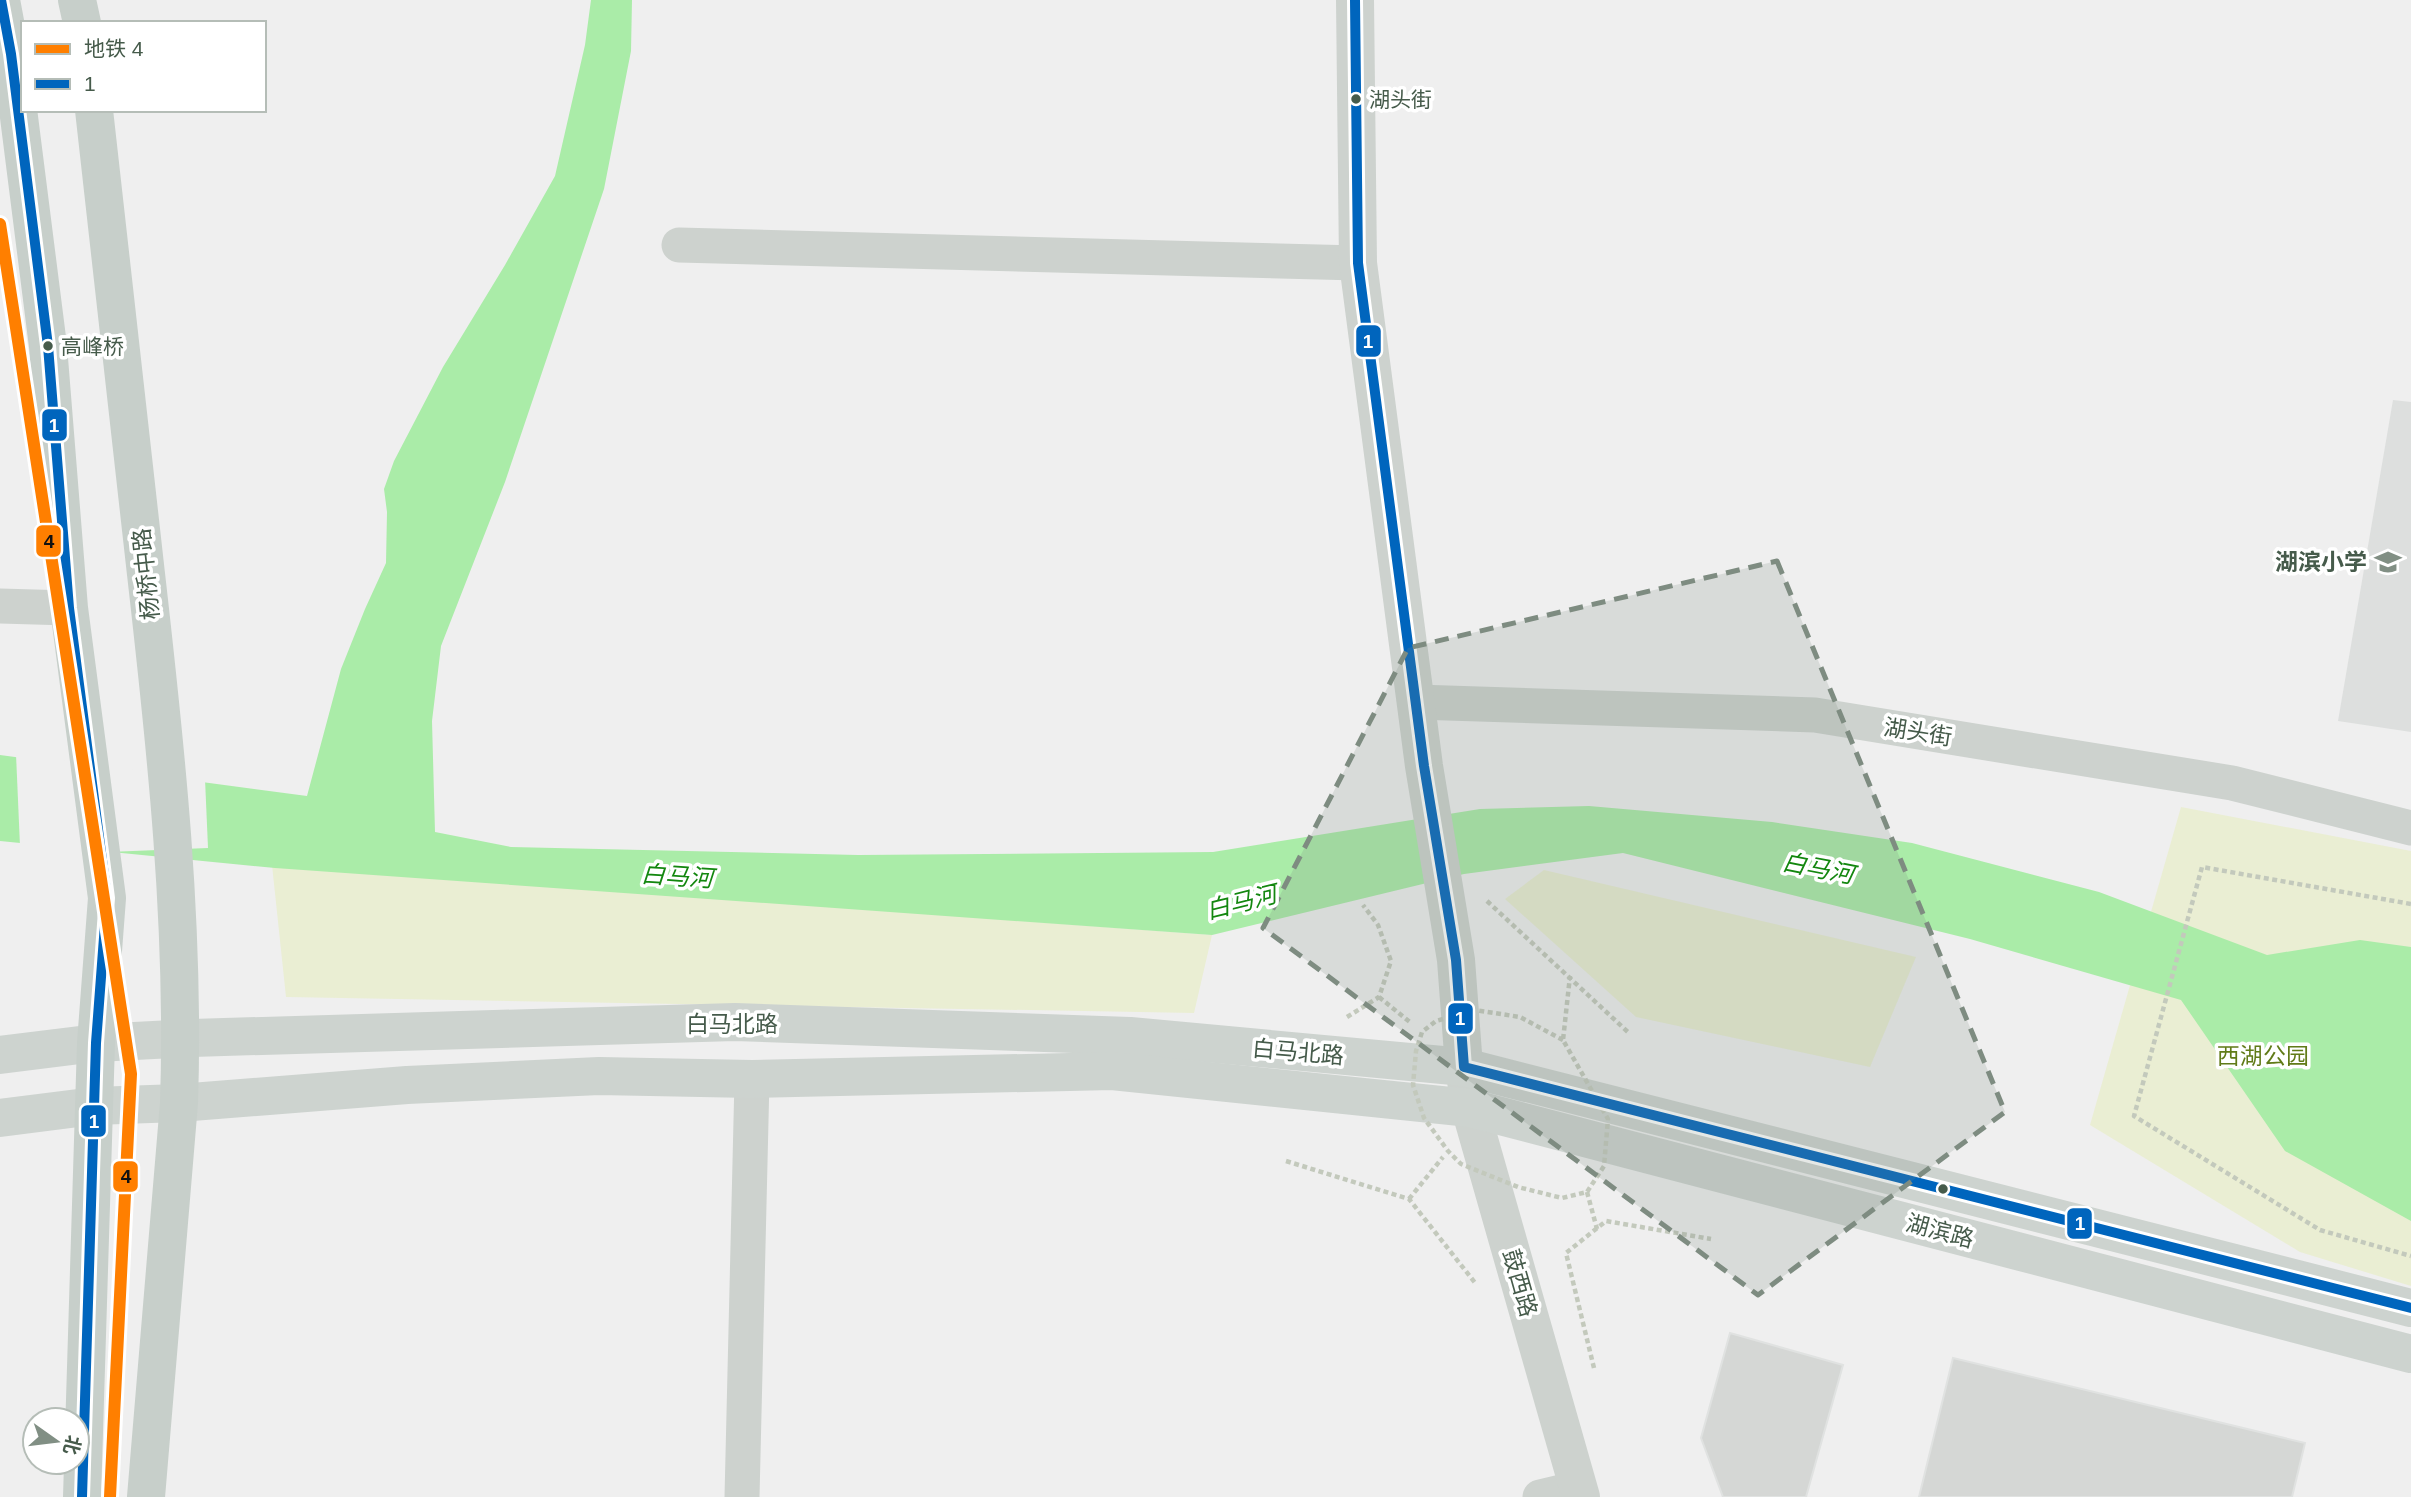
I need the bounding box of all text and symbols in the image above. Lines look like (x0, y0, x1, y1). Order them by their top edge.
legend (21, 21, 266, 112)
text: 地铁 4 (84, 37, 144, 60)
text: 1 (84, 72, 96, 95)
place label: 湖头街 (1369, 88, 1432, 111)
marker: 湖头街 (1349, 92, 1363, 106)
line badge: 1 (1355, 324, 1382, 358)
text: 1 (1363, 331, 1374, 352)
place label: 高峰桥 (61, 335, 124, 358)
marker: 高峰桥 (41, 339, 55, 353)
line badge: 1 (41, 408, 68, 442)
text: 1 (49, 415, 60, 436)
line badge: 4 (35, 524, 62, 558)
street label: 杨桥中路 (128, 527, 164, 621)
text: 4 (44, 531, 55, 552)
school or university icon: 湖滨小学 (2373, 547, 2403, 577)
place label: 湖滨小学 (2275, 549, 2367, 575)
street label: 湖头街 (1882, 714, 1954, 750)
water label: 白马河 (1780, 848, 1860, 889)
water label: 白马河 (640, 860, 718, 892)
water label: 白马河 (1203, 879, 1283, 924)
line badge: 1 (1447, 1002, 1474, 1035)
text: 1 (1455, 1008, 1466, 1029)
street label: 白马北路 (686, 1011, 778, 1037)
street label: 白马北路 (1251, 1035, 1345, 1069)
park label: 西湖公园 (2217, 1043, 2309, 1069)
line badge: 1 (80, 1104, 107, 1138)
text: 1 (89, 1111, 100, 1132)
line badge: 4 (112, 1160, 139, 1193)
text: 4 (121, 1166, 132, 1187)
unlabelled marker (1936, 1182, 1950, 1196)
line badge: 1 (2066, 1207, 2093, 1240)
street label: 湖滨路 (1903, 1210, 1977, 1252)
text: 1 (2075, 1213, 2086, 1234)
street label: 鼓西路 (1498, 1246, 1542, 1320)
north arrow (21, 1406, 91, 1476)
text: 北 (60, 1433, 84, 1457)

